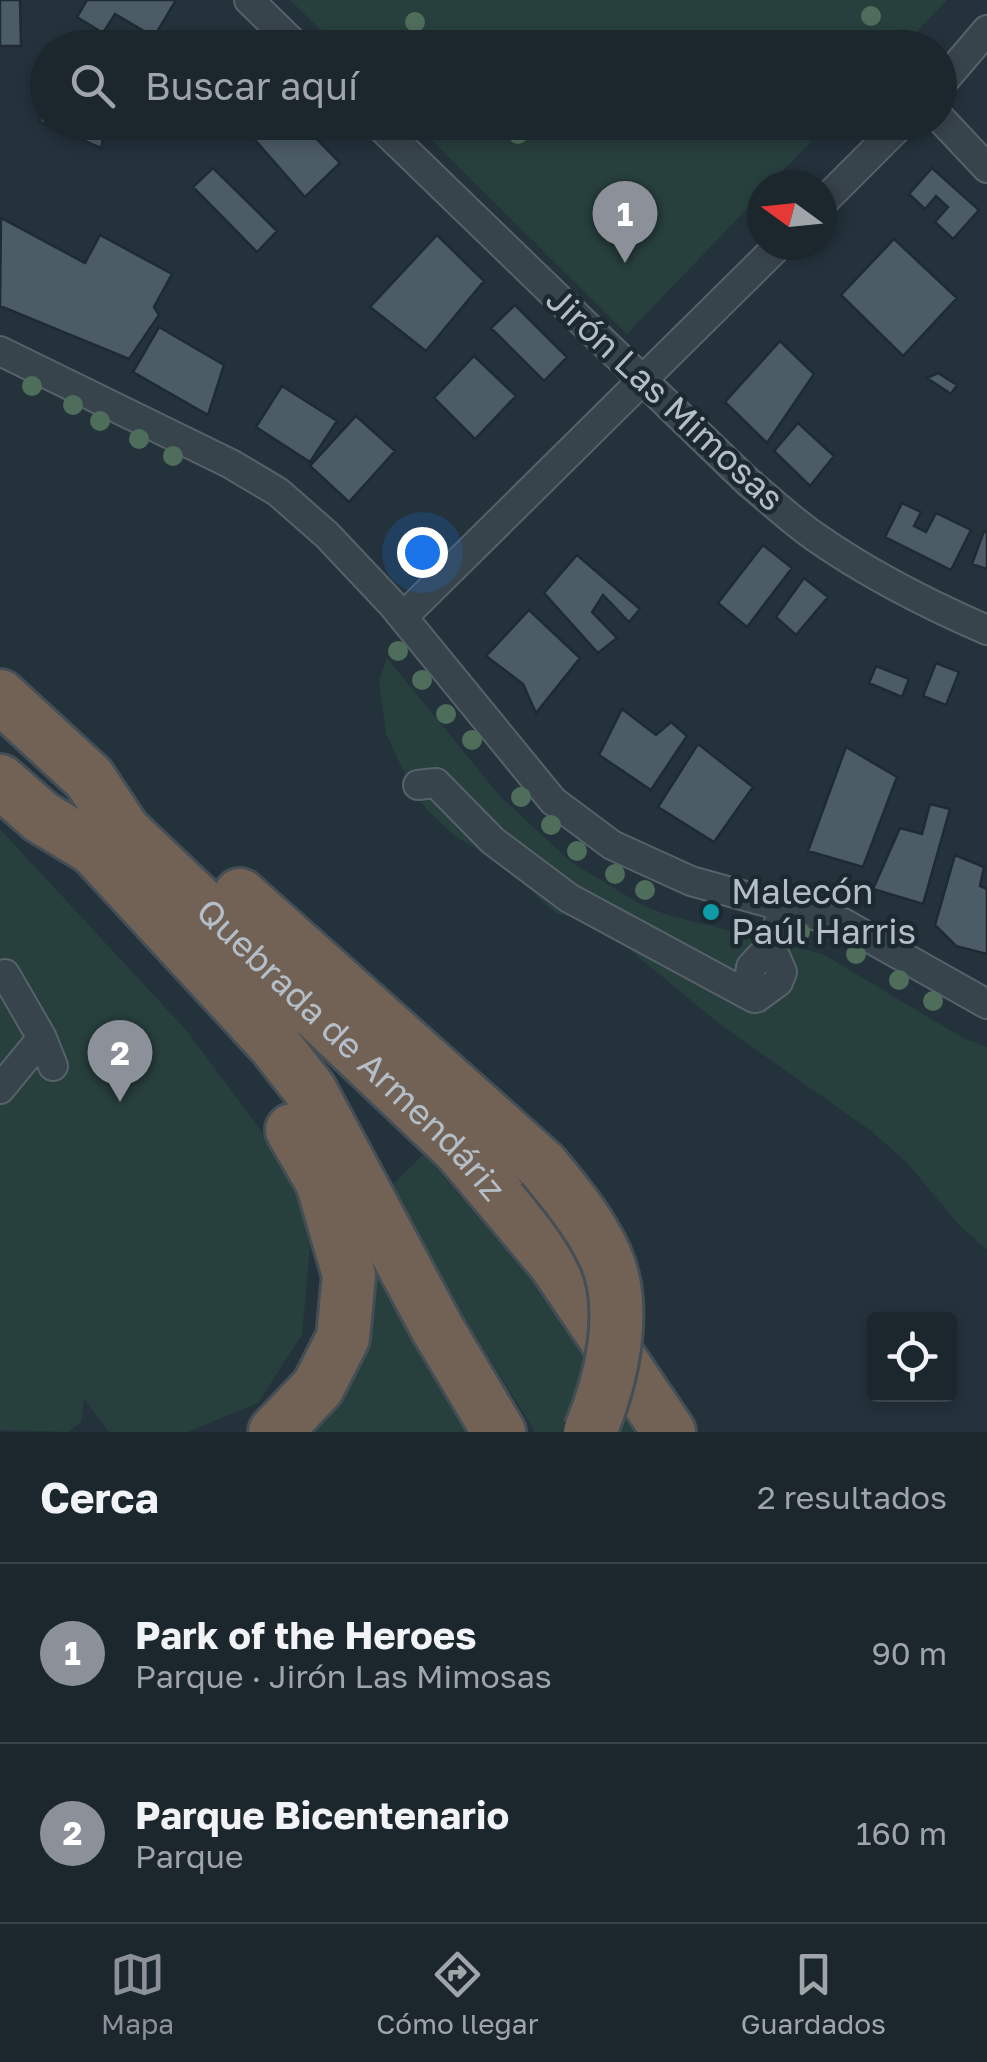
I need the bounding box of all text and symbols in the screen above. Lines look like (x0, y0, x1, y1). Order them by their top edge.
search box (30, 30, 957, 140)
icon: search (65, 58, 120, 113)
text: Buscar aquí (145, 63, 358, 108)
north arrow (747, 170, 837, 260)
pin: 1 (592, 180, 658, 263)
street label: Jirón Las Mimosas (538, 278, 793, 519)
your location (397, 527, 448, 578)
place label: Malecón Paúl Harris (731, 870, 916, 952)
street label: Quebrada de Armendáriz (189, 889, 515, 1209)
marker: Malecón Paúl Harris (700, 901, 722, 923)
pin: 2 (88, 1020, 152, 1102)
map controls (867, 1312, 957, 1402)
button: locate (867, 1312, 957, 1402)
text: Cerca (40, 1472, 159, 1522)
text: 2 resultados (757, 1478, 947, 1516)
text: Park of the Heroes (135, 1612, 476, 1657)
text: 1 (64, 1634, 81, 1672)
text: 90 m (871, 1634, 947, 1672)
text: Parque · Jirón Las Mimosas (135, 1657, 552, 1695)
text: Parque Bicentenario (135, 1792, 509, 1837)
text: 2 (63, 1814, 82, 1852)
text: 160 m (856, 1814, 947, 1852)
text: Parque (135, 1837, 243, 1875)
tab: Mapa (101, 1947, 174, 2040)
tab: Cómo llegar (376, 1947, 539, 2040)
tab: Guardados (741, 1947, 886, 2040)

